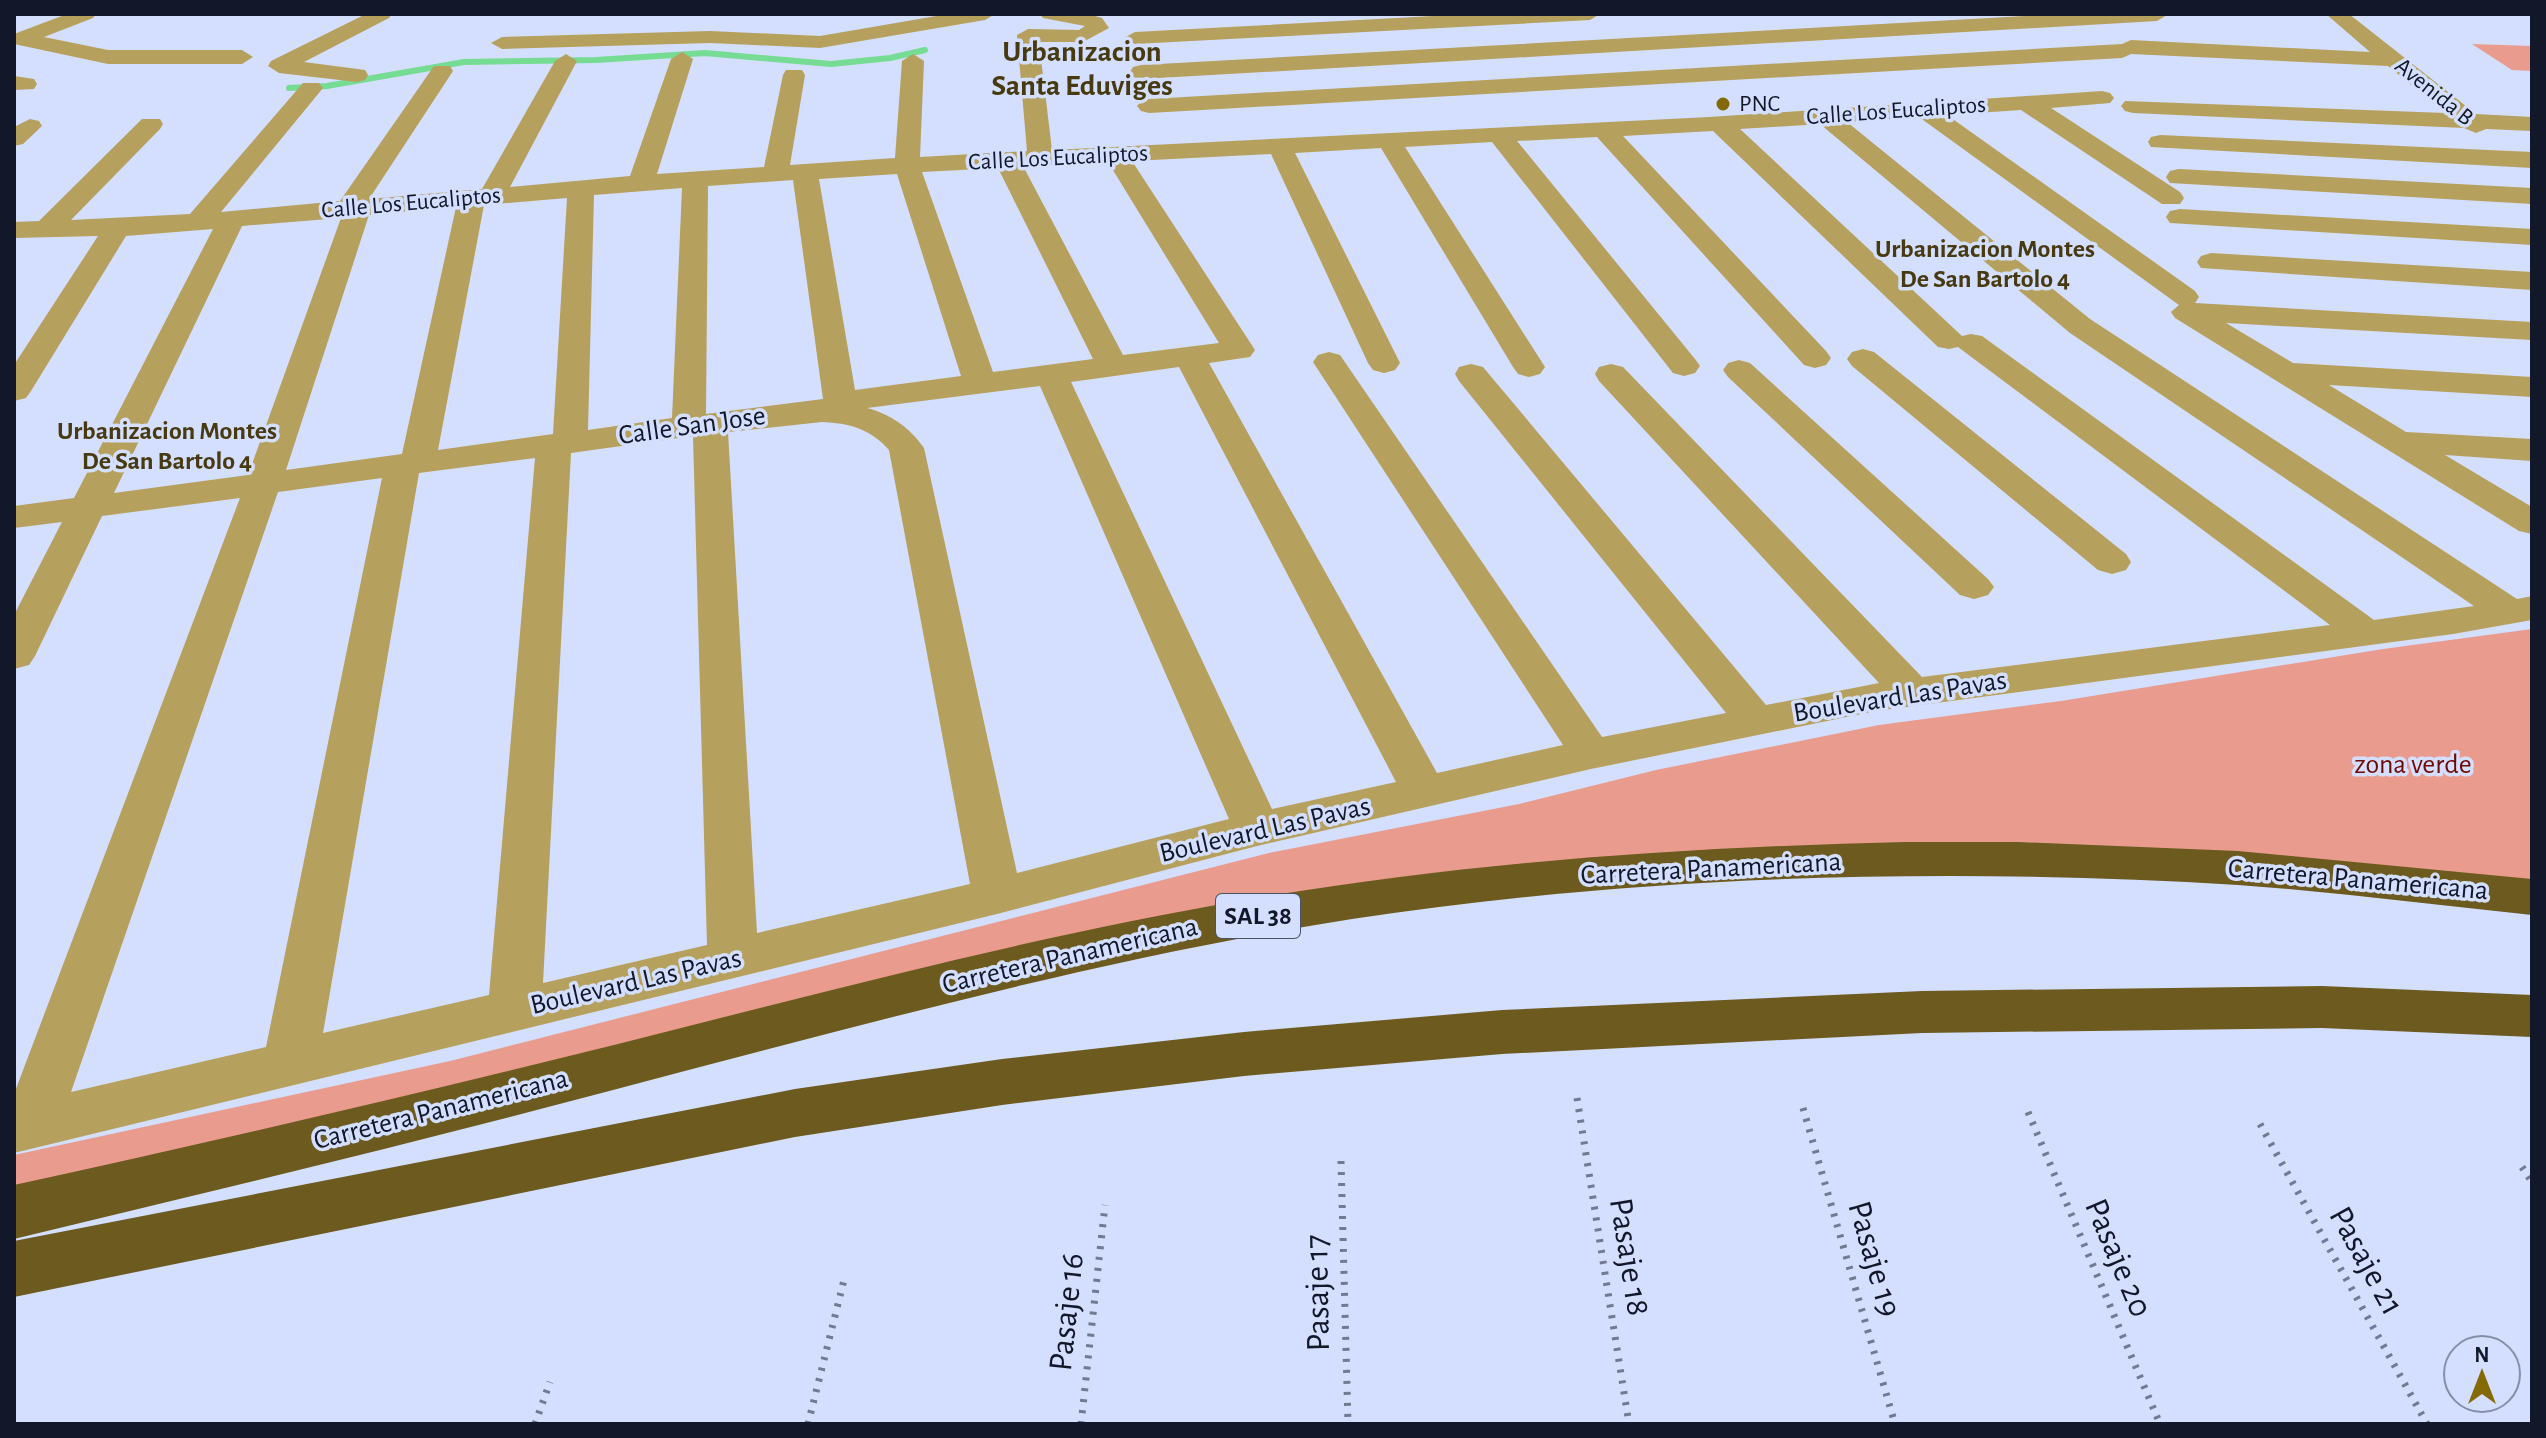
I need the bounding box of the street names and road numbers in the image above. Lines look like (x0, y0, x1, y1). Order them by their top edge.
street label: Avenida B (2390, 53, 2478, 131)
street label: Calle Los Eucaliptos (1805, 93, 1987, 129)
street label: Calle Los Eucaliptos (967, 141, 1149, 175)
street label: Calle Los Eucaliptos (320, 183, 502, 223)
street label: Calle San Jose (617, 402, 767, 450)
street label: Boulevard Las Pavas (1791, 666, 2009, 728)
street label: Boulevard Las Pavas (1157, 792, 1373, 868)
street label: Carretera Panamericana (1580, 848, 1842, 890)
street label: Carretera Panamericana (2227, 855, 2489, 905)
road number: SAL 38 (1216, 894, 1300, 938)
street label: Carretera Panamericana (940, 913, 1200, 999)
street label: Boulevard Las Pavas (528, 944, 744, 1020)
street label: Carretera Panamericana (311, 1065, 571, 1155)
street label: Pasaje 20 (2078, 1194, 2158, 1322)
street label: Pasaje 18 (1603, 1196, 1655, 1318)
street label: Pasaje 19 (1841, 1197, 1907, 1321)
street label: Pasaje 21 (2322, 1201, 2410, 1321)
street label: Pasaje 17 (1300, 1234, 1336, 1352)
street label: Pasaje 16 (1044, 1251, 1090, 1373)

